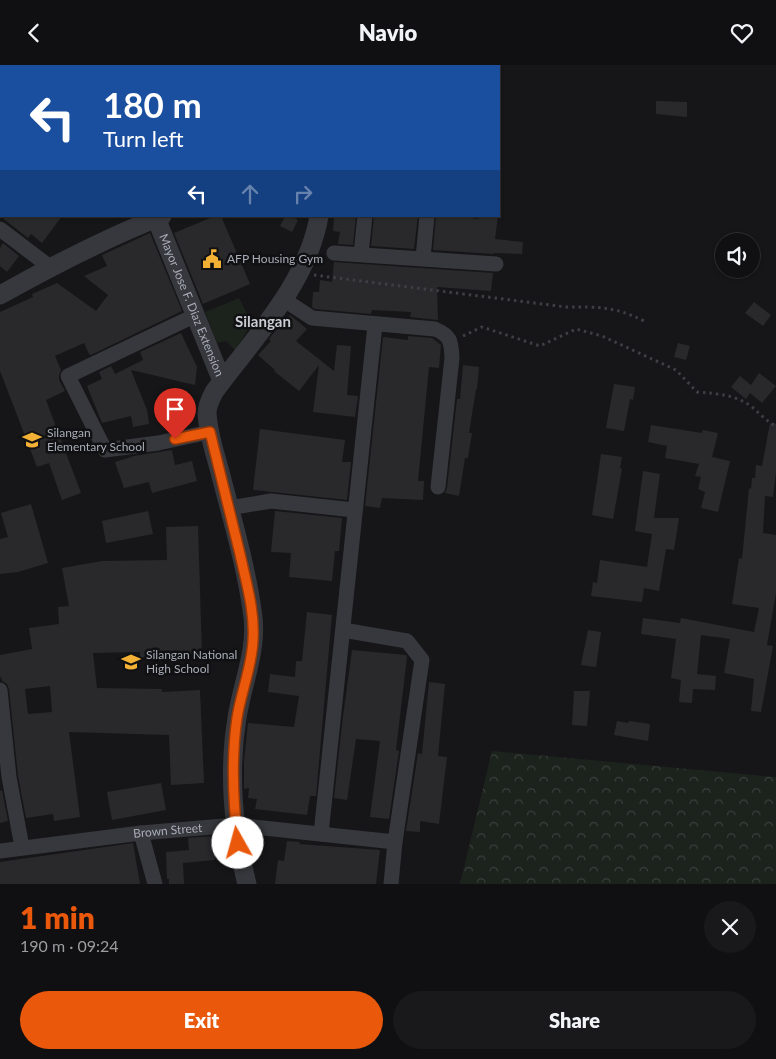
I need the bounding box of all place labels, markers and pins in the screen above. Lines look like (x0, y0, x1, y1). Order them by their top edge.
public building icon: AFP Housing Gym (201, 248, 223, 270)
place label: AFP Housing Gym (227, 251, 323, 266)
pin (154, 388, 196, 439)
place label: Silangan Elementary School (47, 425, 145, 454)
school or university icon: Silangan Elementary School (21, 429, 43, 451)
place label: Silangan National High School (146, 647, 237, 676)
school or university icon: Silangan National High School (120, 651, 142, 673)

